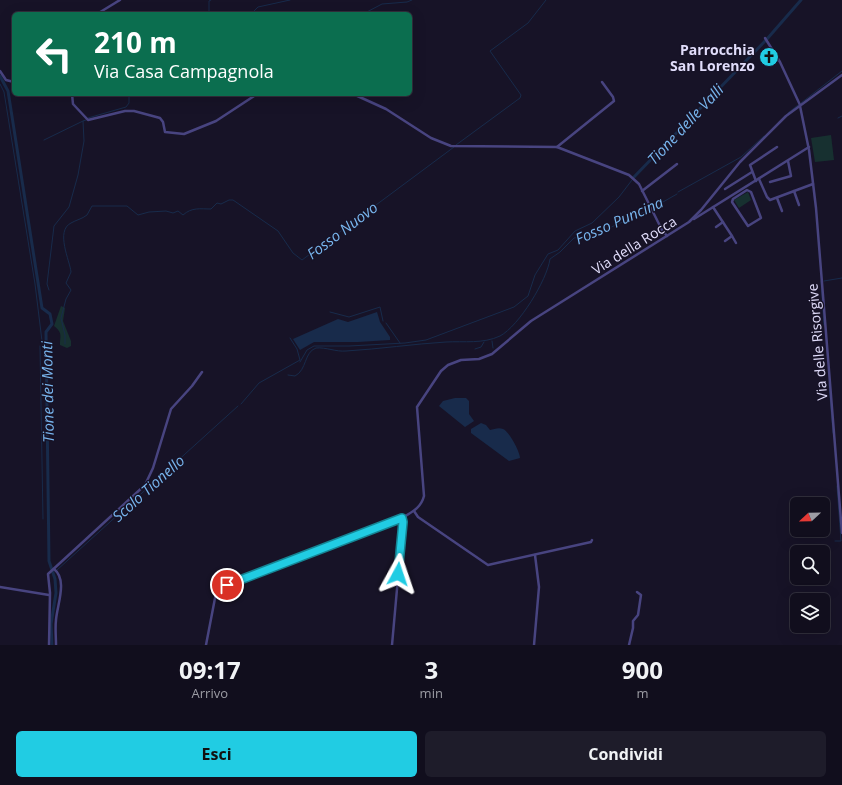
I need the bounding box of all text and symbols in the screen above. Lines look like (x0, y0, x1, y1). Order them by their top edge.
text: 210 m (94, 23, 177, 61)
icon: left (28, 28, 80, 80)
place label: Parrocchia San Lorenzo (670, 40, 755, 75)
church icon: Parrocchia San Lorenzo (758, 46, 780, 68)
text: Via Casa Campagnola (94, 59, 274, 83)
water label: Tione delle Valli (643, 79, 728, 168)
water label: Fosso Puncina (572, 191, 667, 248)
water label: Fosso Nuovo (302, 197, 382, 263)
street label: Via della Rocca (588, 211, 680, 279)
street label: Via delle Risorgive (802, 283, 832, 401)
water label: Tione dei Monti (36, 341, 58, 443)
water label: Scolo Tionello (108, 450, 188, 526)
north arrow (790, 497, 830, 537)
map controls (790, 497, 830, 633)
button: search (790, 545, 830, 585)
position arrow (377, 553, 419, 595)
pin (210, 568, 244, 602)
icon: arrive (216, 574, 238, 596)
button: layers (790, 593, 830, 633)
text: 09:17 (179, 653, 241, 686)
text: 3 (424, 653, 438, 686)
text: 900 (622, 653, 663, 686)
text: Arrivo (192, 684, 228, 702)
text: min (420, 684, 443, 702)
text: m (636, 684, 648, 702)
button: Esci (16, 731, 417, 777)
button: Condividi (425, 731, 826, 777)

